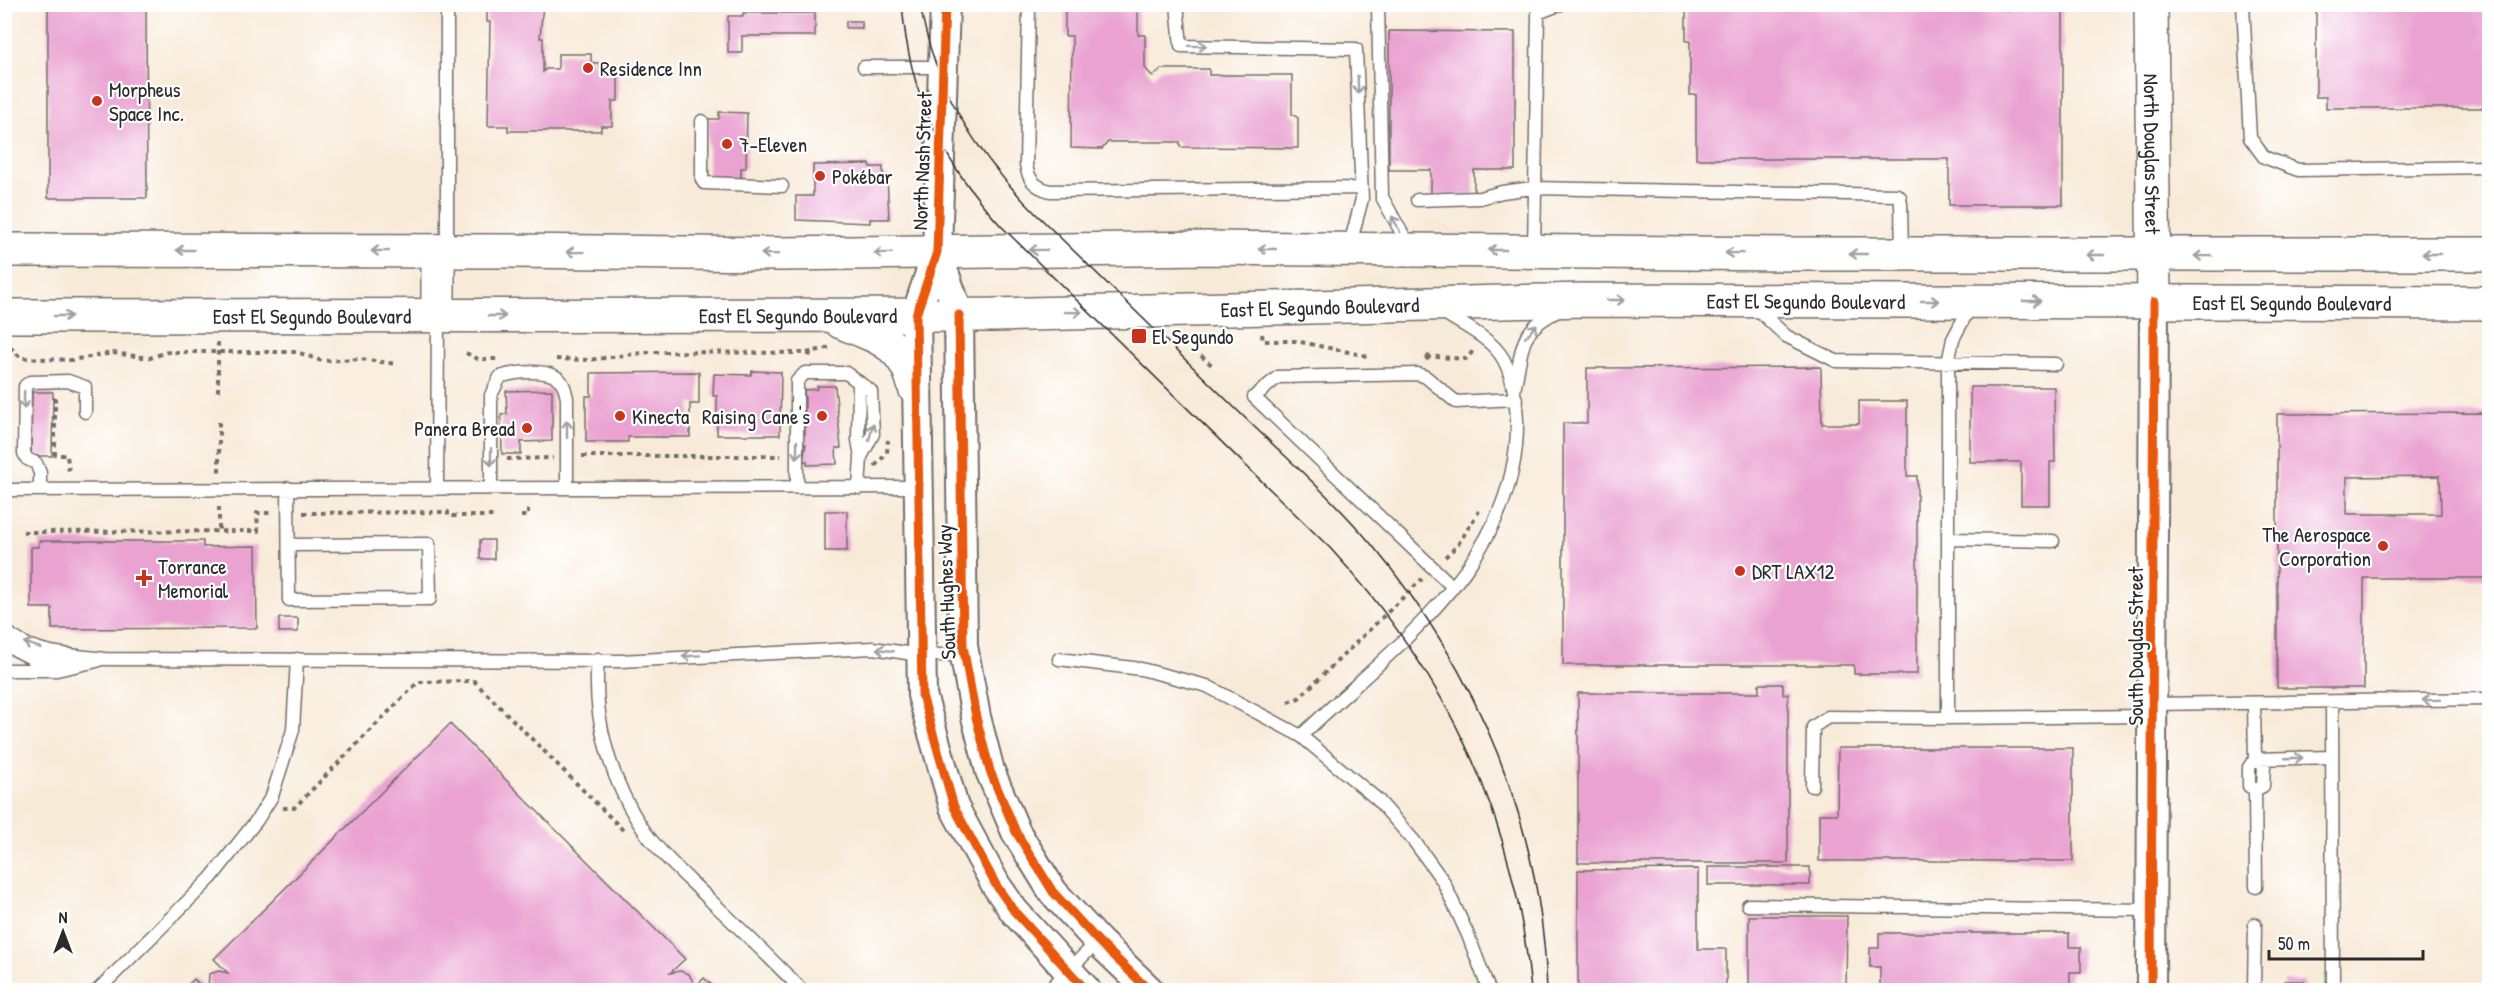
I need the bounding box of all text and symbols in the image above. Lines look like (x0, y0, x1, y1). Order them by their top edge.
one-way arrow (1187, 40, 1207, 52)
place label: Residence Inn (600, 54, 702, 83)
marker: Residence Inn (581, 61, 595, 75)
street label: North Douglas Street (2137, 74, 2168, 235)
place label: Morpheus Space Inc. (109, 75, 184, 128)
one-way arrow (1352, 75, 1363, 95)
street label: North Nash Street (905, 90, 939, 231)
marker: Morpheus Space Inc. (90, 94, 104, 108)
place label: 7-Eleven (739, 130, 807, 159)
marker: 7-Eleven (720, 137, 734, 151)
place label: Pokébar (832, 162, 893, 191)
marker: Pokébar (813, 169, 827, 183)
one-way arrow (1390, 216, 1402, 233)
one-way arrow (1257, 243, 1277, 255)
one-way arrow (175, 244, 195, 256)
one-way arrow (1029, 244, 1049, 256)
one-way arrow (1488, 244, 1508, 256)
one-way arrow (370, 245, 390, 257)
one-way arrow (566, 246, 586, 257)
one-way arrow (873, 247, 893, 259)
one-way arrow (761, 248, 781, 260)
one-way arrow (1725, 248, 1745, 259)
one-way arrow (1848, 248, 1868, 260)
one-way arrow (2422, 248, 2442, 260)
one-way arrow (2085, 249, 2105, 261)
one-way arrow (2194, 250, 2214, 262)
street label: East El Segundo Boulevard (1706, 286, 1905, 316)
street label: East El Segundo Boulevard (2192, 288, 2391, 317)
street label: East El Segundo Boulevard (1220, 290, 1420, 324)
one-way arrow (1606, 294, 1626, 306)
one-way arrow (1919, 295, 1939, 307)
one-way arrow (2021, 295, 2041, 307)
street label: East El Segundo Boulevard (213, 301, 411, 330)
street label: East El Segundo Boulevard (699, 301, 897, 330)
one-way arrow (1063, 307, 1083, 318)
one-way arrow (53, 310, 72, 322)
one-way arrow (486, 310, 506, 322)
place label: El Segundo (1152, 322, 1234, 351)
one-way arrow (1524, 323, 1537, 339)
marker: El Segundo (1130, 327, 1148, 345)
one-way arrow (18, 389, 30, 409)
place label: Kinecta (632, 402, 689, 431)
place label: Raising Cane's (702, 402, 810, 431)
marker: Kinecta (613, 409, 627, 423)
marker: Raising Cane's (815, 409, 829, 423)
place label: Panera Bread (414, 414, 515, 443)
one-way arrow (561, 419, 573, 439)
marker: Panera Bread (520, 421, 534, 435)
one-way arrow (866, 423, 878, 442)
one-way arrow (791, 439, 803, 459)
one-way arrow (485, 446, 497, 466)
place label: The Aerospace Corporation (2262, 520, 2371, 573)
street label: South Hughes Way (929, 524, 963, 660)
marker: The Aerospace Corporation (2376, 539, 2390, 553)
place label: Torrance Memorial (158, 552, 229, 605)
place label: DRT LAX12 (1752, 557, 1834, 586)
marker: DRT LAX12 (1733, 564, 1747, 578)
street label: South Douglas Street (2121, 566, 2150, 726)
marker: Torrance Memorial (135, 569, 153, 587)
one-way arrow (23, 638, 42, 649)
one-way arrow (876, 644, 896, 655)
one-way arrow (681, 651, 701, 662)
one-way arrow (2422, 694, 2442, 706)
one-way arrow (2283, 753, 2303, 764)
north arrow (33, 902, 93, 962)
text: N (59, 906, 68, 928)
scale bar (2269, 923, 2424, 961)
text: 50 m (2278, 931, 2310, 956)

